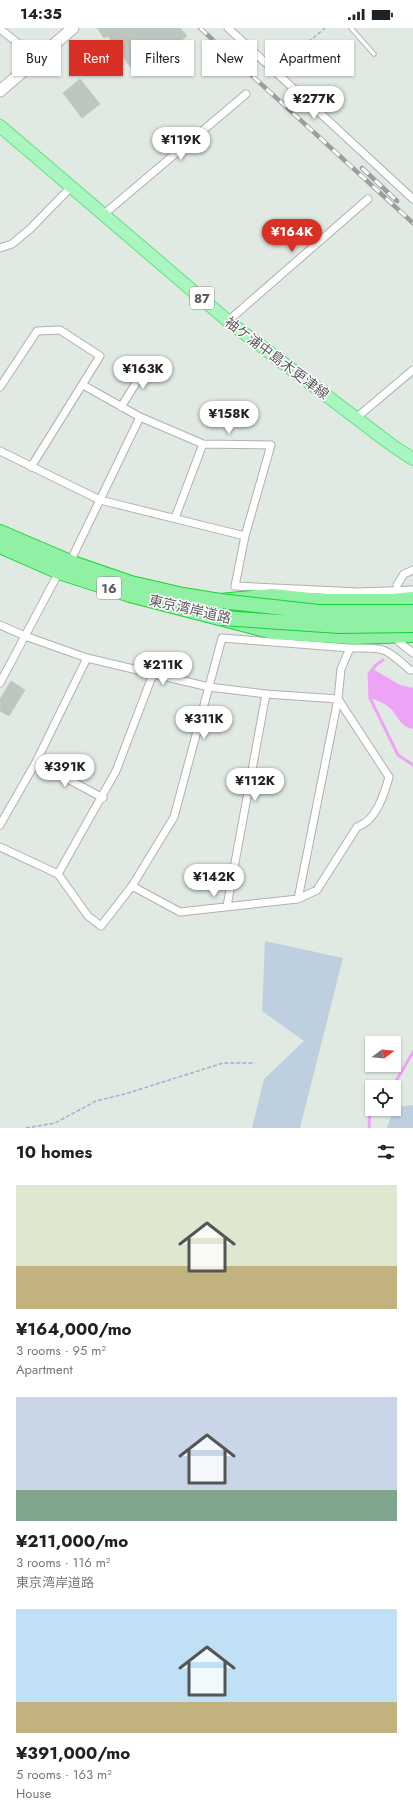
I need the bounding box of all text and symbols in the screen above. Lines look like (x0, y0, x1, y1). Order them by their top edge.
text: 14:35 (20, 3, 62, 25)
chip: Buy (12, 40, 61, 76)
chip: Rent (69, 40, 123, 76)
chip: Filters (131, 40, 194, 76)
chip: New (202, 40, 257, 76)
chip: Apartment (265, 40, 354, 76)
pin: ¥277K (286, 86, 342, 120)
text: ¥277K (293, 89, 335, 108)
pin: ¥119K (153, 127, 209, 161)
text: ¥119K (161, 130, 201, 149)
pin: ¥164K (264, 219, 320, 253)
text: ¥164K (271, 222, 313, 241)
road number: 87 (190, 287, 214, 309)
street label: 袖ケ浦中島木更津線 (221, 312, 333, 404)
pin: ¥163K (115, 356, 171, 390)
text: ¥163K (122, 359, 164, 378)
pin: ¥158K (201, 401, 257, 435)
text: ¥158K (209, 404, 249, 423)
road number: 16 (97, 577, 121, 599)
street label: 東京湾岸道路 (147, 590, 233, 628)
pin: ¥211K (135, 652, 191, 686)
text: ¥211K (143, 655, 183, 674)
pin: ¥311K (176, 706, 232, 740)
text: ¥311K (184, 709, 224, 728)
pin: ¥391K (37, 754, 93, 788)
text: ¥391K (44, 757, 86, 776)
pin: ¥112K (227, 768, 283, 802)
text: ¥112K (235, 771, 275, 790)
pin: ¥142K (186, 864, 242, 898)
text: ¥142K (193, 867, 235, 886)
north arrow (365, 1036, 401, 1072)
map controls (365, 1036, 401, 1116)
button: locate (365, 1080, 401, 1116)
text: 10 homes (16, 1140, 92, 1164)
icon: filters (375, 1141, 397, 1163)
icon: home (171, 1211, 243, 1283)
text: ¥164,000/mo (16, 1317, 132, 1341)
text: 3 rooms · 95 m² (16, 1341, 106, 1360)
text: Apartment (16, 1360, 73, 1379)
icon: home (171, 1423, 243, 1495)
text: ¥211,000/mo (16, 1529, 128, 1553)
text: 3 rooms · 116 m² (16, 1553, 110, 1572)
text: 東京湾岸道路 (16, 1573, 94, 1592)
icon: home (171, 1635, 243, 1707)
text: ¥391,000/mo (16, 1741, 130, 1765)
text: 5 rooms · 163 m² (16, 1765, 112, 1784)
text: House (16, 1784, 51, 1803)

